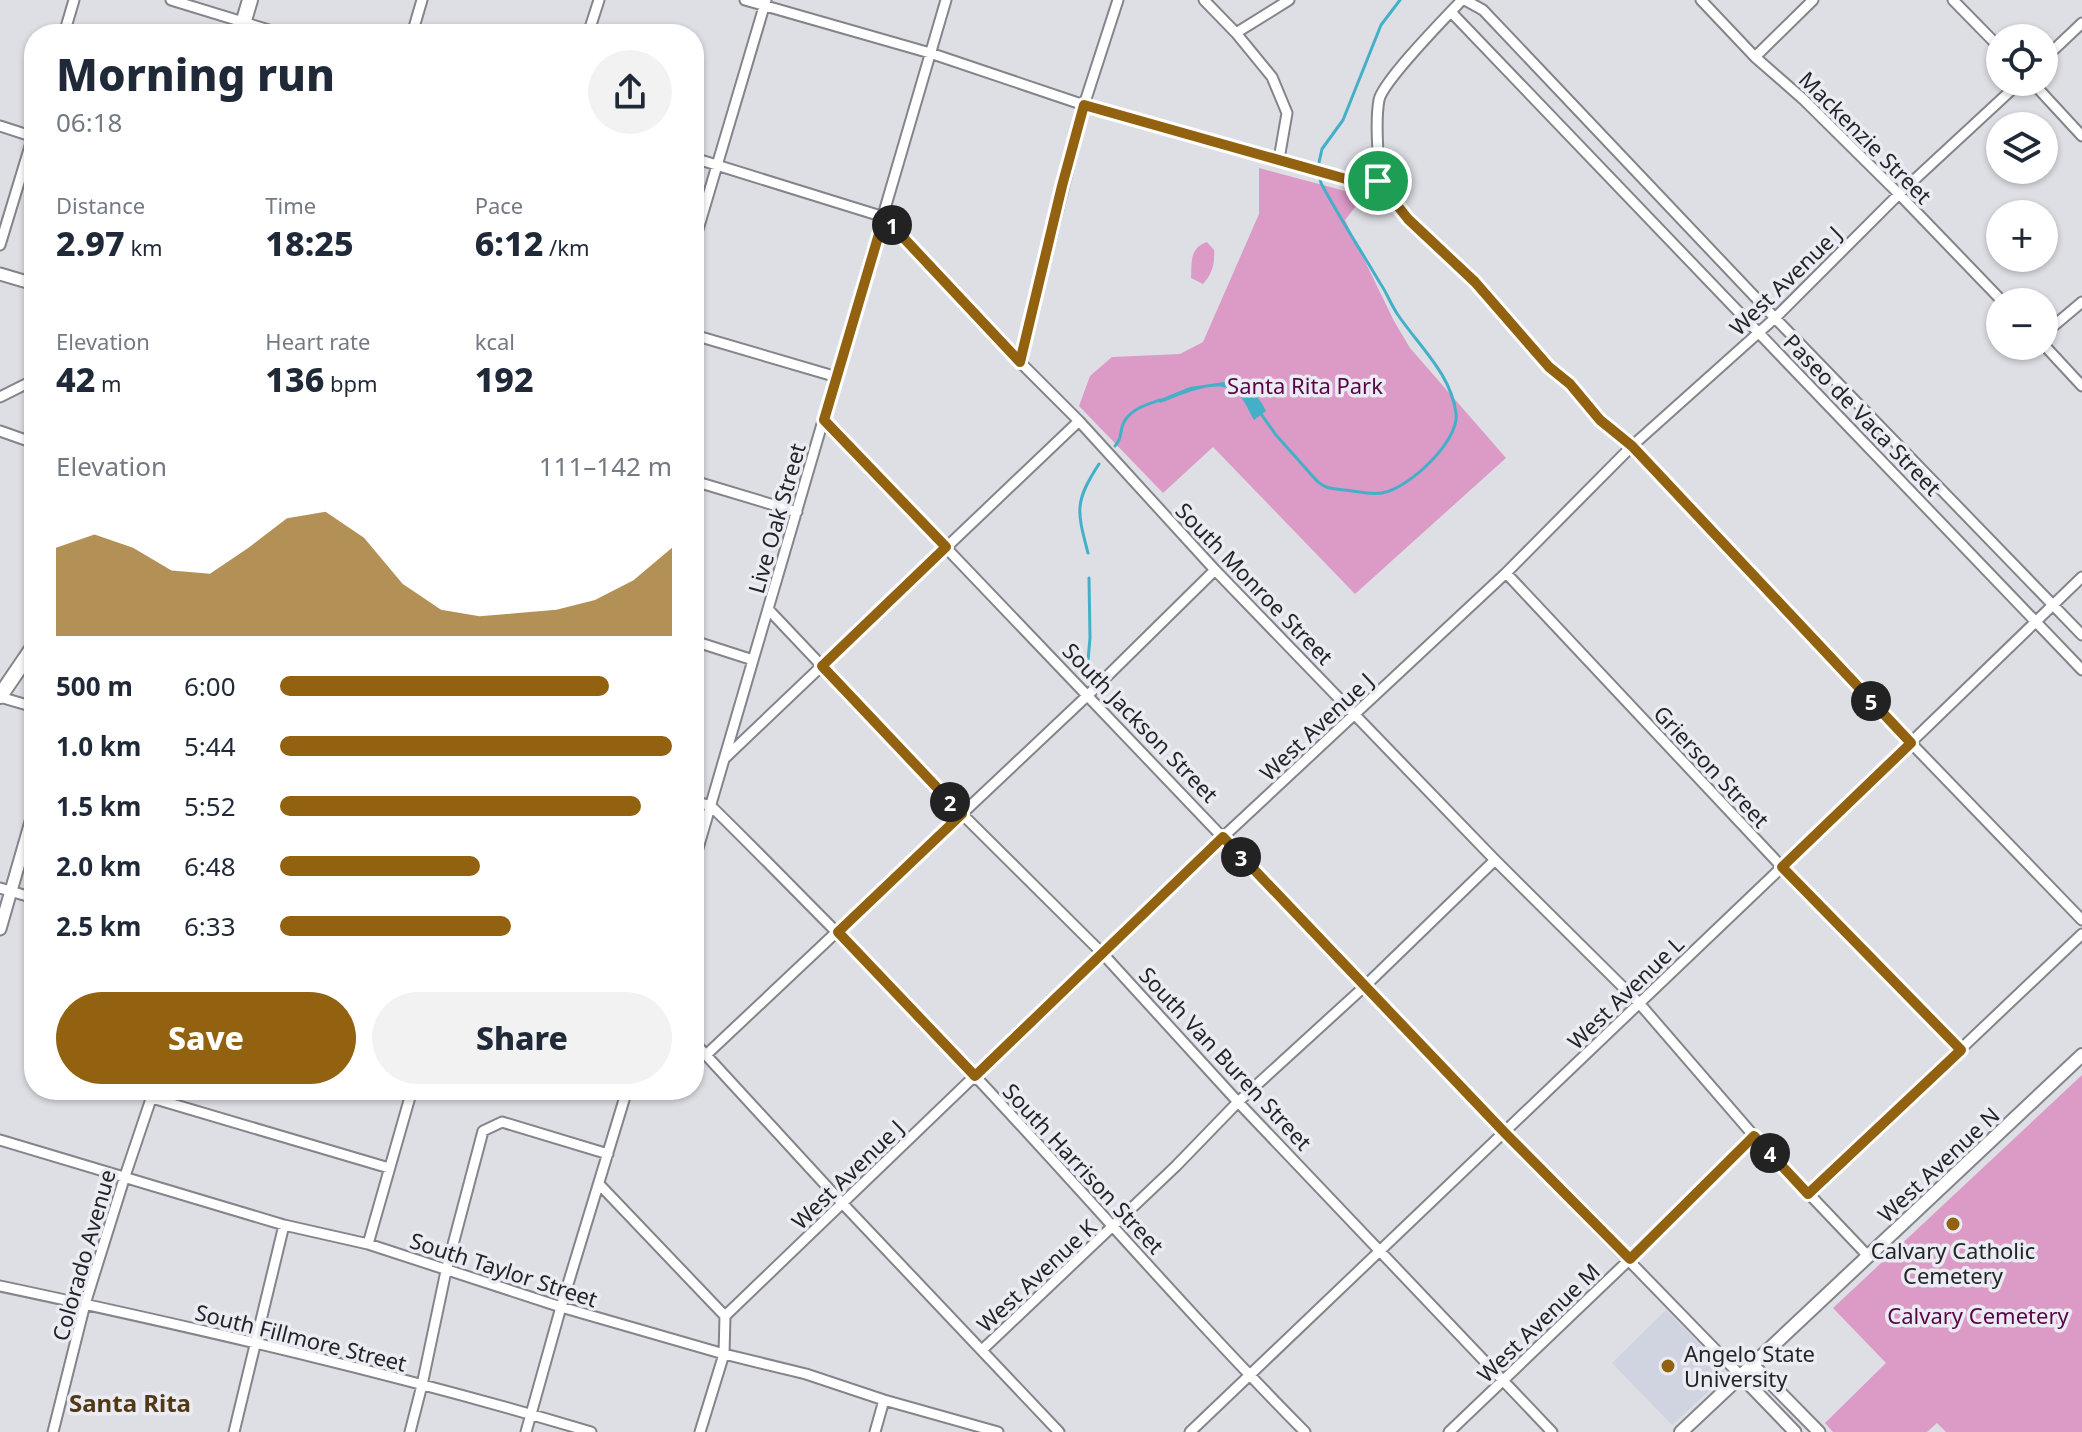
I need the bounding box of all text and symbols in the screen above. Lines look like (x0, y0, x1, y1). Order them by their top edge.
map controls (1986, 24, 2058, 360)
button: locate (1986, 24, 2058, 96)
text: Morning run (56, 44, 335, 104)
button: share (588, 50, 672, 134)
street label: Mackenzie Street (1793, 64, 1939, 210)
text: 06:18 (56, 104, 122, 140)
button: layers (1986, 112, 2058, 184)
pin (1344, 147, 1412, 215)
icon: arrive (1356, 159, 1400, 203)
text: Distance (56, 190, 145, 220)
text: Time (265, 190, 316, 220)
text: Pace (475, 190, 523, 220)
button: + (1986, 200, 2058, 272)
pin: 1 (872, 205, 912, 245)
text: 1 (886, 210, 898, 240)
street label: West Avenue J (1722, 219, 1848, 341)
text: 2.97 (56, 220, 125, 266)
text: 18:25 (265, 220, 354, 266)
text: 6:12 (475, 220, 543, 266)
text: km (125, 232, 163, 262)
text: /km (543, 232, 590, 262)
button: − (1986, 288, 2058, 360)
text: Elevation (56, 326, 150, 356)
text: Heart rate (265, 326, 370, 356)
text: kcal (475, 326, 515, 356)
street label: Paseo de Vaca Street (1778, 326, 1948, 502)
text: 42 (56, 356, 95, 402)
text: 136 (265, 356, 324, 402)
text: 192 (475, 356, 534, 402)
text: m (95, 368, 122, 398)
text: bpm (324, 368, 378, 398)
park label: Santa Rita Park (1227, 370, 1383, 400)
street label: Live Oak Street (740, 439, 812, 597)
text: Elevation (56, 448, 167, 484)
text: 111–142 m (539, 448, 672, 484)
street label: South Monroe Street (1170, 495, 1340, 671)
street label: South Jackson Street (1057, 636, 1225, 809)
street label: West Avenue J (1253, 665, 1379, 787)
text: 500 m (56, 668, 133, 704)
text: 6:00 (184, 668, 236, 704)
pin: 5 (1851, 681, 1891, 721)
text: 5 (1865, 686, 1877, 716)
street label: Grierson Street (1648, 698, 1776, 834)
text: 1.0 km (56, 728, 141, 764)
text: 5:44 (184, 728, 236, 764)
pin: 2 (930, 782, 970, 822)
text: 2 (944, 787, 956, 817)
text: 1.5 km (56, 788, 141, 824)
text: 5:52 (184, 788, 236, 824)
pin: 3 (1221, 837, 1261, 877)
text: 3 (1235, 842, 1247, 872)
text: 2.0 km (56, 848, 141, 884)
text: 6:48 (184, 848, 236, 884)
text: 2.5 km (56, 908, 141, 944)
text: 6:33 (184, 908, 236, 944)
street label: West Avenue L (1560, 929, 1690, 1055)
street label: South Van Buren Street (1133, 960, 1319, 1156)
button: Save (56, 992, 356, 1084)
button: Share (372, 992, 672, 1084)
street label: South Harrison Street (997, 1076, 1171, 1260)
street label: West Avenue N (1871, 1100, 2005, 1228)
street label: West Avenue J (784, 1113, 910, 1235)
pin: 4 (1750, 1133, 1790, 1173)
text: 4 (1764, 1138, 1776, 1168)
street label: Colorado Avenue (44, 1166, 122, 1344)
street label: West Avenue K (970, 1212, 1103, 1338)
marker: Calvary Catholic Cemetery (1944, 1215, 1962, 1233)
street label: South Taylor Street (406, 1225, 602, 1313)
place label: Calvary Catholic Cemetery (1871, 1235, 2035, 1290)
street label: West Avenue M (1470, 1256, 1606, 1388)
street label: South Fillmore Street (192, 1296, 410, 1378)
park label: Calvary Cemetery (1887, 1300, 2069, 1330)
place label: Angelo State University (1684, 1338, 1815, 1393)
marker: Angelo State University (1659, 1357, 1677, 1375)
district label: Santa Rita (69, 1386, 191, 1419)

